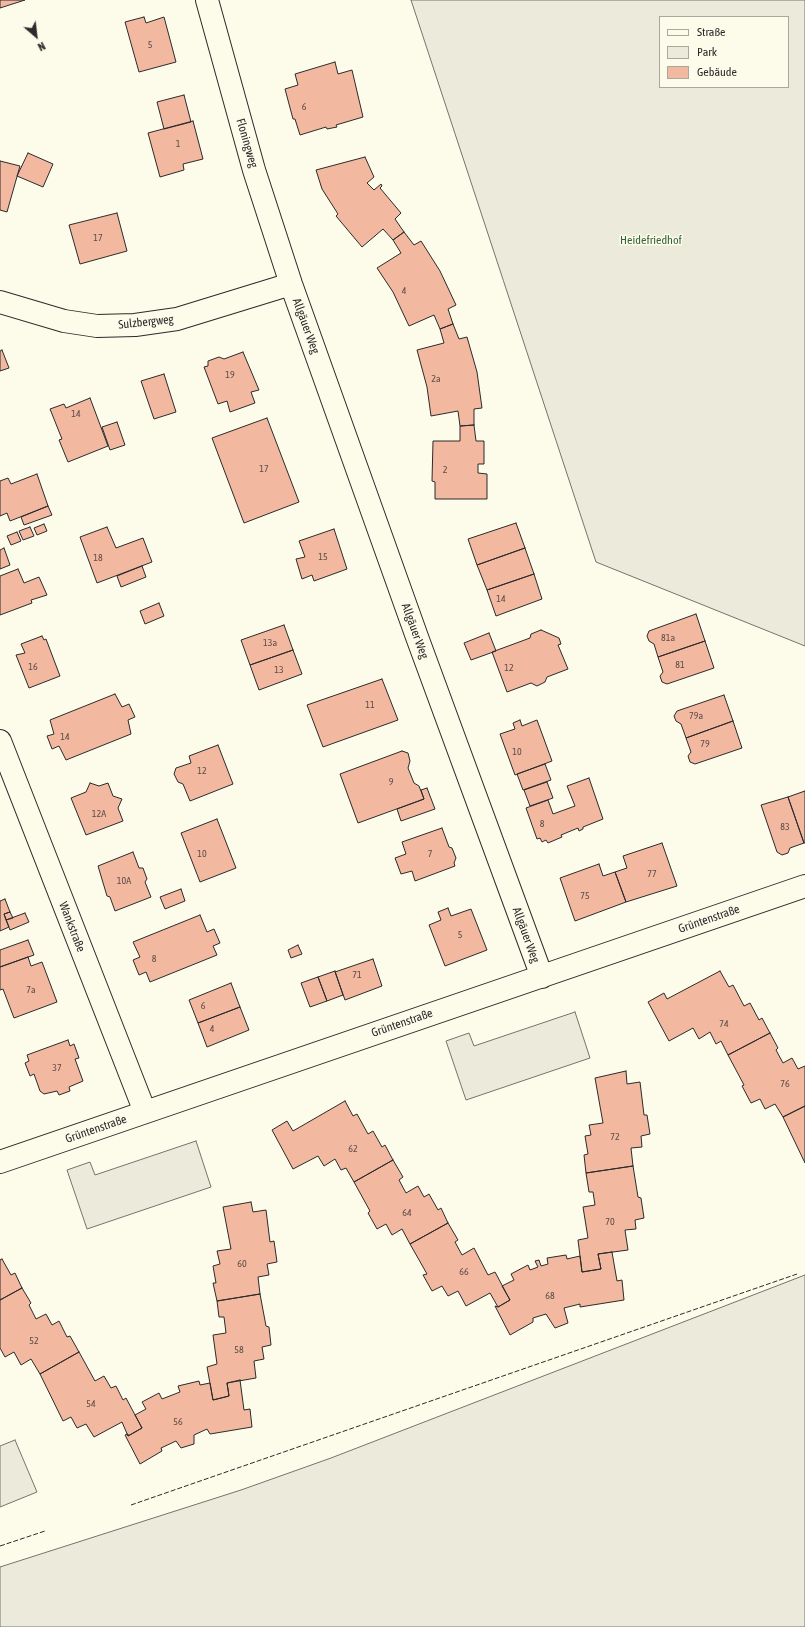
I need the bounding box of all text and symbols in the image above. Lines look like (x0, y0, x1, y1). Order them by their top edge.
north arrow (16, 16, 56, 56)
legend (659, 16, 789, 88)
text: Straße (697, 25, 725, 39)
house number: 5 (148, 39, 152, 51)
text: N (36, 40, 47, 53)
text: Park (697, 45, 717, 59)
text: Gebäude (697, 65, 737, 79)
house number: 6 (302, 101, 306, 113)
street label: Floningweg (233, 117, 261, 169)
house number: 1 (176, 138, 180, 150)
house number: 17 (93, 232, 103, 244)
park label: Heidefriedhof (620, 233, 682, 247)
house number: 4 (402, 285, 406, 297)
street label: Allgäuer Weg (289, 296, 323, 356)
street label: Sulzbergweg (118, 312, 174, 332)
house number: 19 (225, 369, 235, 381)
house number: 2a (431, 373, 441, 385)
house number: 14 (71, 408, 81, 420)
house number: 17 (259, 463, 269, 475)
house number: 2 (443, 464, 447, 476)
house number: 15 (318, 551, 328, 563)
house number: 18 (93, 552, 103, 564)
house number: 14 (496, 593, 506, 605)
street label: Allgäuer Weg (398, 601, 432, 661)
house number: 81a (661, 632, 675, 644)
house number: 13a (263, 637, 277, 649)
house number: 81 (675, 659, 685, 671)
house number: 16 (28, 661, 38, 673)
house number: 12 (504, 662, 514, 674)
house number: 13 (274, 664, 284, 676)
house number: 11 (365, 699, 375, 711)
house number: 79a (689, 710, 703, 722)
house number: 14 (60, 731, 70, 743)
house number: 79 (700, 738, 710, 750)
house number: 10 (512, 746, 522, 758)
house number: 12 (197, 765, 207, 777)
house number: 9 (389, 776, 393, 788)
house number: 12A (92, 808, 106, 820)
house number: 8 (540, 818, 544, 830)
house number: 83 (780, 821, 790, 833)
house number: 10 (197, 848, 207, 860)
house number: 7 (428, 848, 432, 860)
house number: 77 (647, 868, 657, 880)
house number: 10A (117, 875, 131, 887)
house number: 75 (580, 890, 590, 902)
street label: Wankstraße (56, 900, 88, 954)
street label: Grüntenstraße (677, 902, 741, 936)
street label: Allgäuer Weg (509, 905, 543, 965)
house number: 5 (458, 929, 462, 941)
house number: 8 (152, 953, 156, 965)
house number: 71 (352, 969, 362, 981)
house number: 7a (26, 984, 36, 996)
house number: 6 (201, 1000, 205, 1012)
street label: Grüntenstraße (370, 1006, 434, 1040)
house number: 74 (719, 1018, 729, 1030)
house number: 4 (210, 1023, 214, 1035)
house number: 37 (52, 1062, 62, 1074)
house number: 76 (780, 1078, 790, 1090)
street label: Grüntenstraße (64, 1112, 128, 1146)
house number: 72 (610, 1131, 620, 1143)
house number: 62 (348, 1143, 358, 1155)
house number: 64 (402, 1207, 412, 1219)
house number: 70 (605, 1216, 615, 1228)
house number: 60 (237, 1258, 247, 1270)
house number: 66 (459, 1266, 469, 1278)
house number: 68 (545, 1290, 555, 1302)
house number: 52 (29, 1335, 39, 1347)
house number: 58 (234, 1344, 244, 1356)
house number: 54 (86, 1398, 96, 1410)
house number: 56 (173, 1416, 183, 1428)

